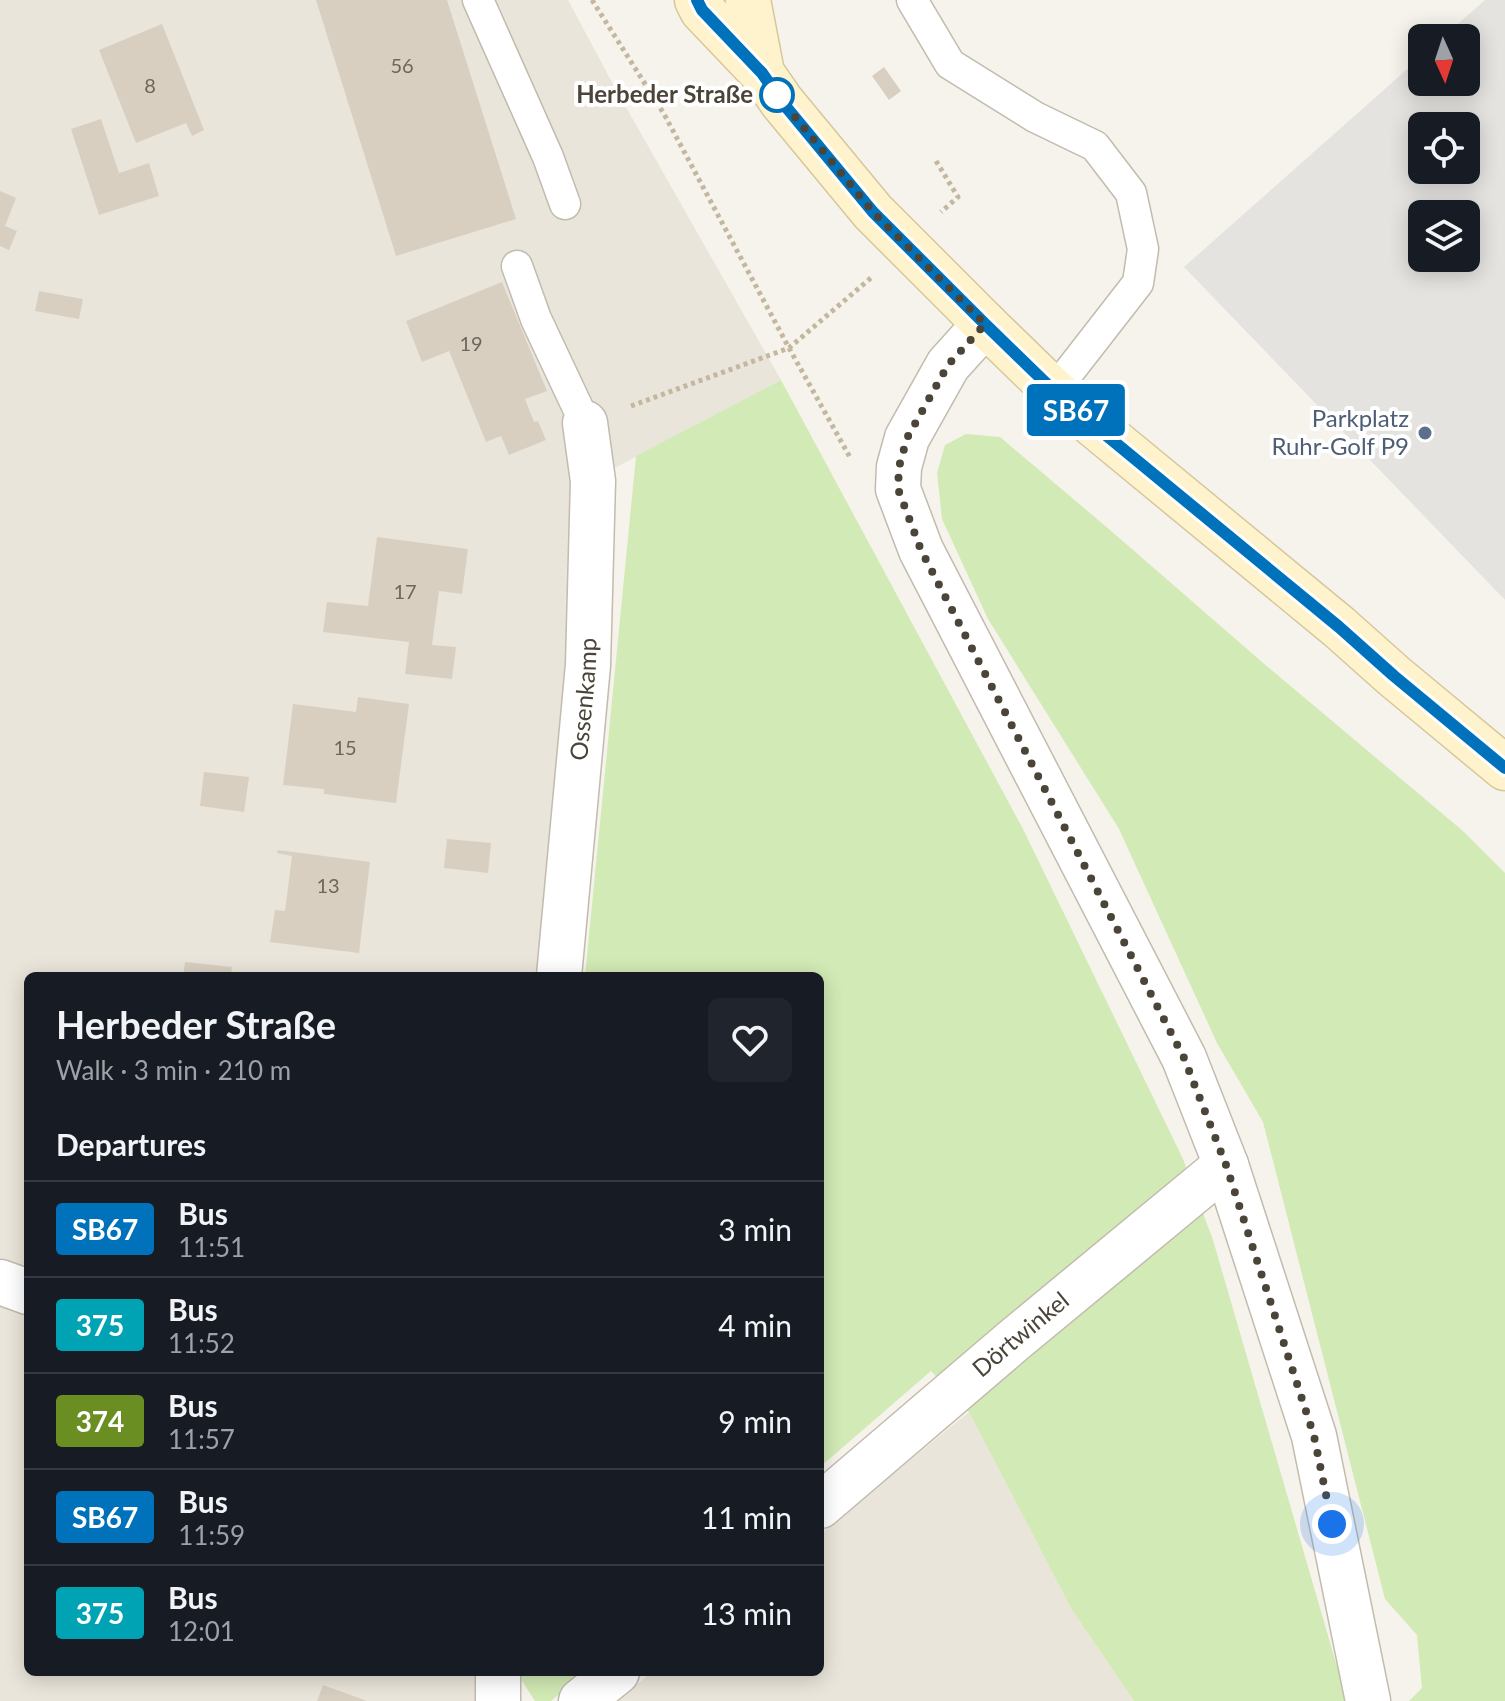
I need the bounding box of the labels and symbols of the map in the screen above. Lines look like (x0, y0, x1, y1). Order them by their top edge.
north arrow (1408, 24, 1480, 96)
house number: 56 (390, 53, 414, 77)
house number: 8 (144, 73, 156, 97)
marker: Herbeder Straße (760, 78, 794, 112)
place label: Herbeder Straße (576, 79, 753, 108)
house number: 19 (459, 331, 483, 355)
line badge: SB67 (1020, 384, 1132, 436)
place label: Parkplatz Ruhr-Golf P9 (1271, 403, 1409, 460)
marker: Parkplatz Ruhr-Golf P9 (1416, 424, 1434, 442)
house number: 17 (393, 579, 417, 603)
street label: Ossenkamp (563, 637, 602, 762)
house number: 15 (333, 735, 357, 759)
house number: 13 (316, 873, 340, 897)
street label: Dörtwinkel (966, 1285, 1074, 1382)
your location (1312, 1504, 1352, 1544)

